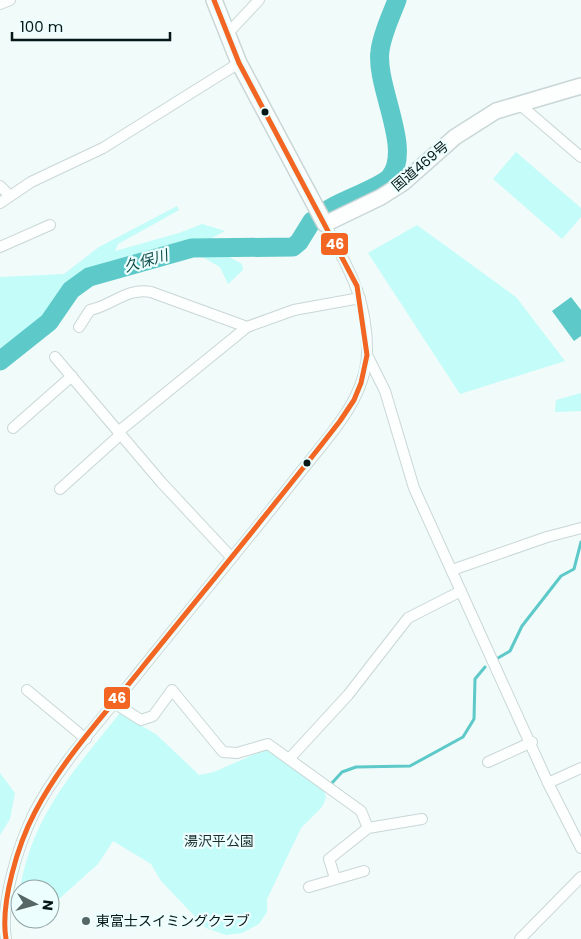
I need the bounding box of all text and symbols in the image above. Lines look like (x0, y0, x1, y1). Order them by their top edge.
scale bar (12, 10, 170, 42)
text: 100 m (20, 16, 63, 37)
unlabelled marker (260, 107, 270, 117)
street label: 国道469号 (387, 136, 453, 196)
line badge: 46 (320, 232, 349, 256)
text: 46 (326, 234, 344, 254)
water label: 久保川 (121, 244, 172, 277)
unlabelled marker (302, 458, 312, 468)
line badge: 46 (103, 686, 131, 710)
text: 46 (108, 688, 126, 708)
park label: 湯沢平公園 (184, 831, 254, 851)
north arrow (10, 879, 60, 929)
text: N (37, 899, 58, 912)
place label: 東富士スイミングクラブ (96, 911, 250, 931)
marker: 東富士スイミングクラブ (80, 915, 92, 927)

